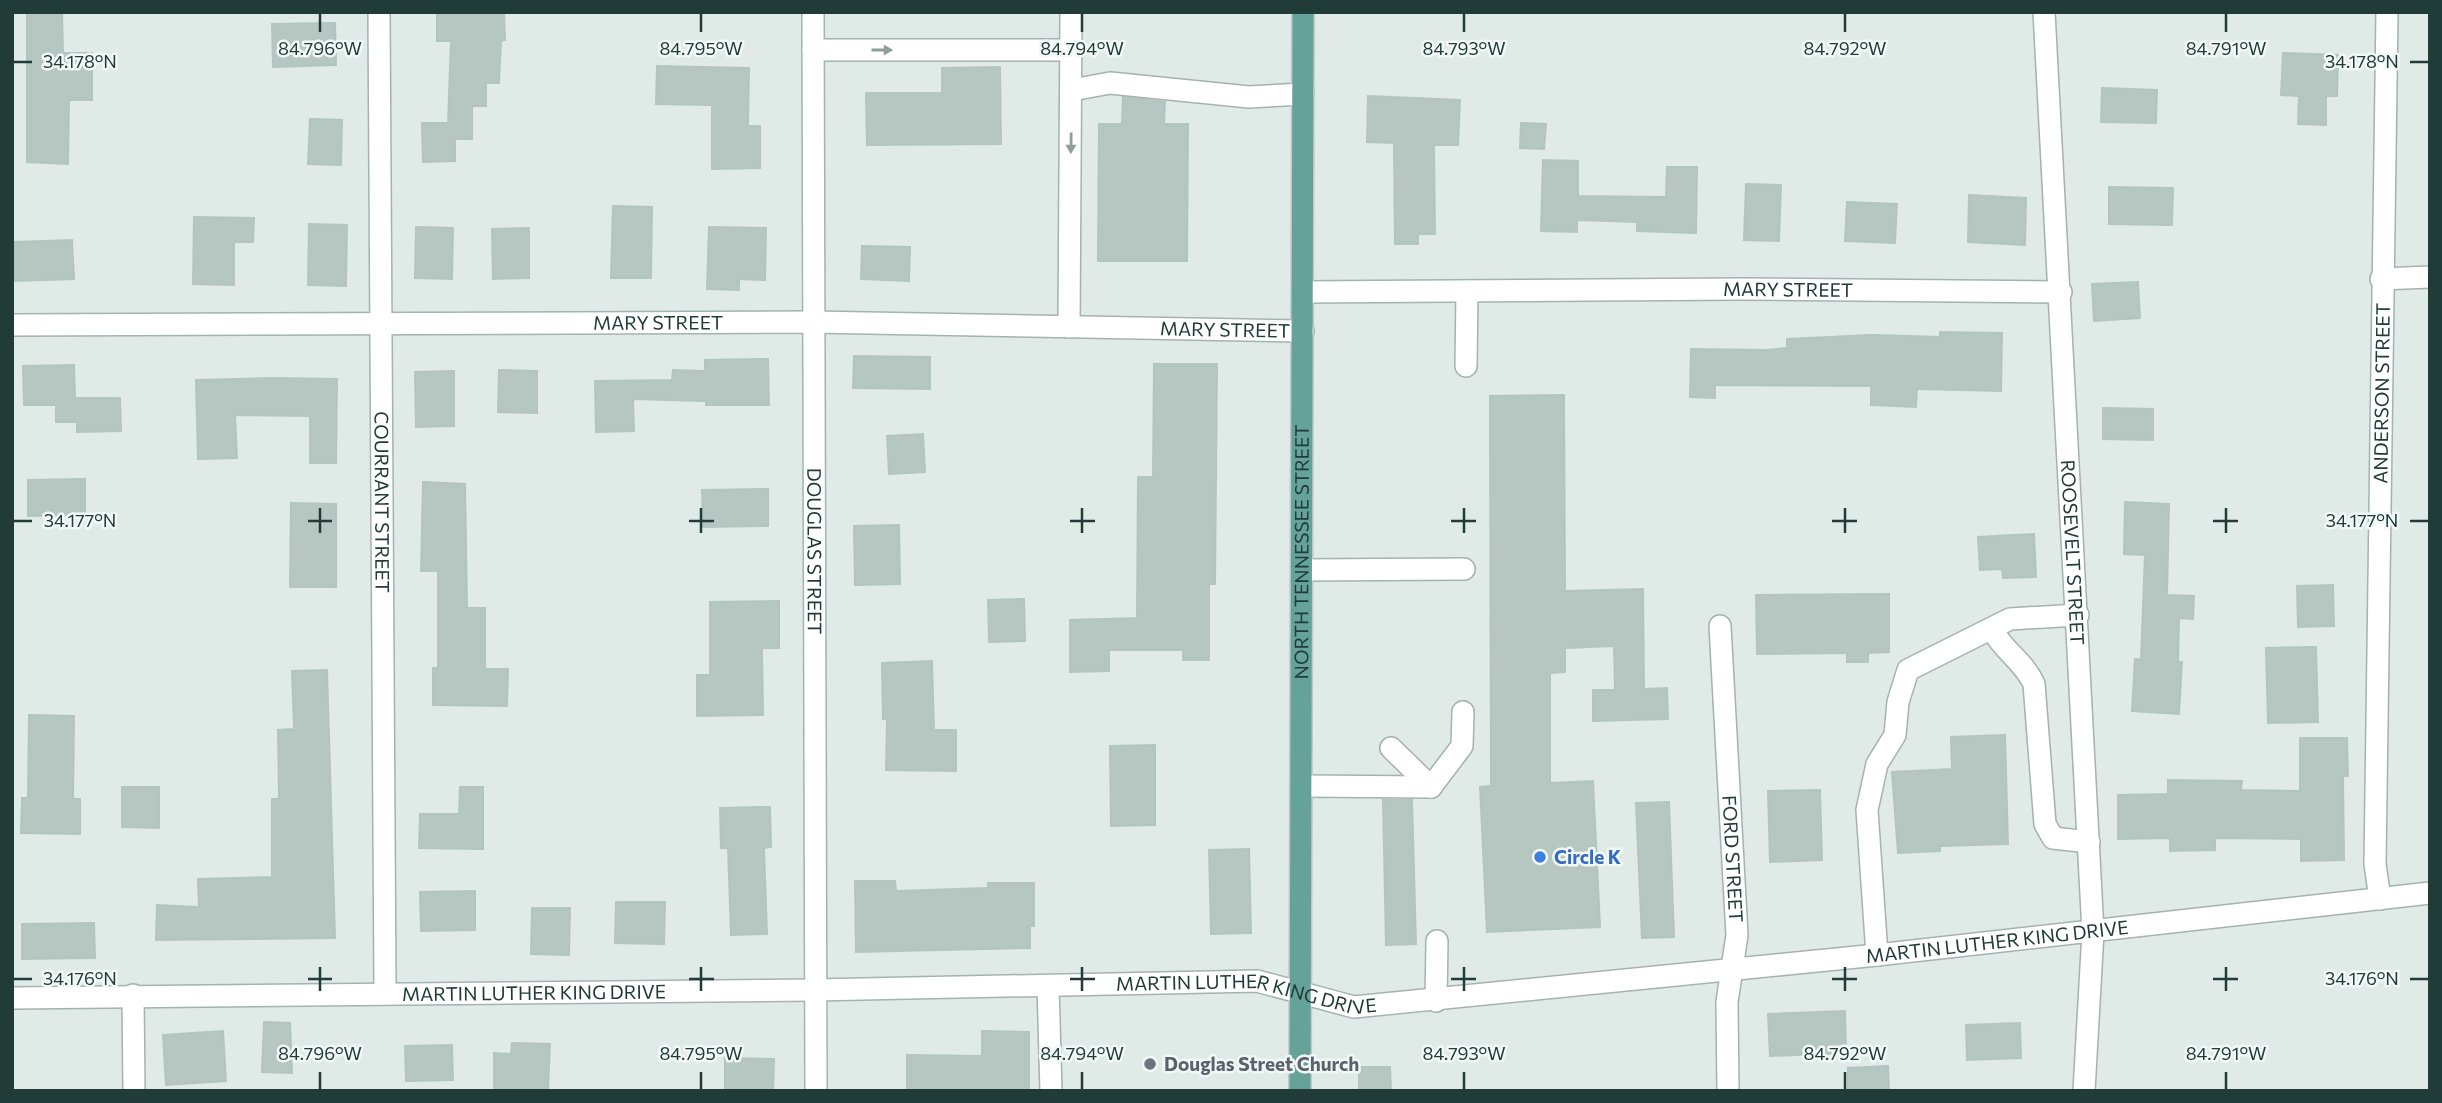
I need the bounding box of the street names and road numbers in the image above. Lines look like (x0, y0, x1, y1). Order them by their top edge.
street label: MARY STREET (1723, 277, 1853, 301)
street label: ANDERSON STREET (2368, 303, 2394, 484)
street label: MARY STREET (593, 310, 723, 334)
street label: MARY STREET (1160, 316, 1290, 342)
street label: COURRANT STREET (370, 411, 395, 593)
street label: NORTH TENNESSEE STREET (1289, 425, 1313, 679)
street label: ROOSEVELT STREET (2057, 459, 2090, 646)
street label: DOUGLAS STREET (803, 468, 827, 634)
street label: FORD STREET (1718, 794, 1748, 923)
street label: MARTIN LUTHER KING DRIVE (1865, 915, 2130, 967)
street label: MARTIN LUTHER KING DRIVE (1116, 969, 1378, 1018)
street label: MARTIN LUTHER KING DRIVE (402, 979, 666, 1005)

